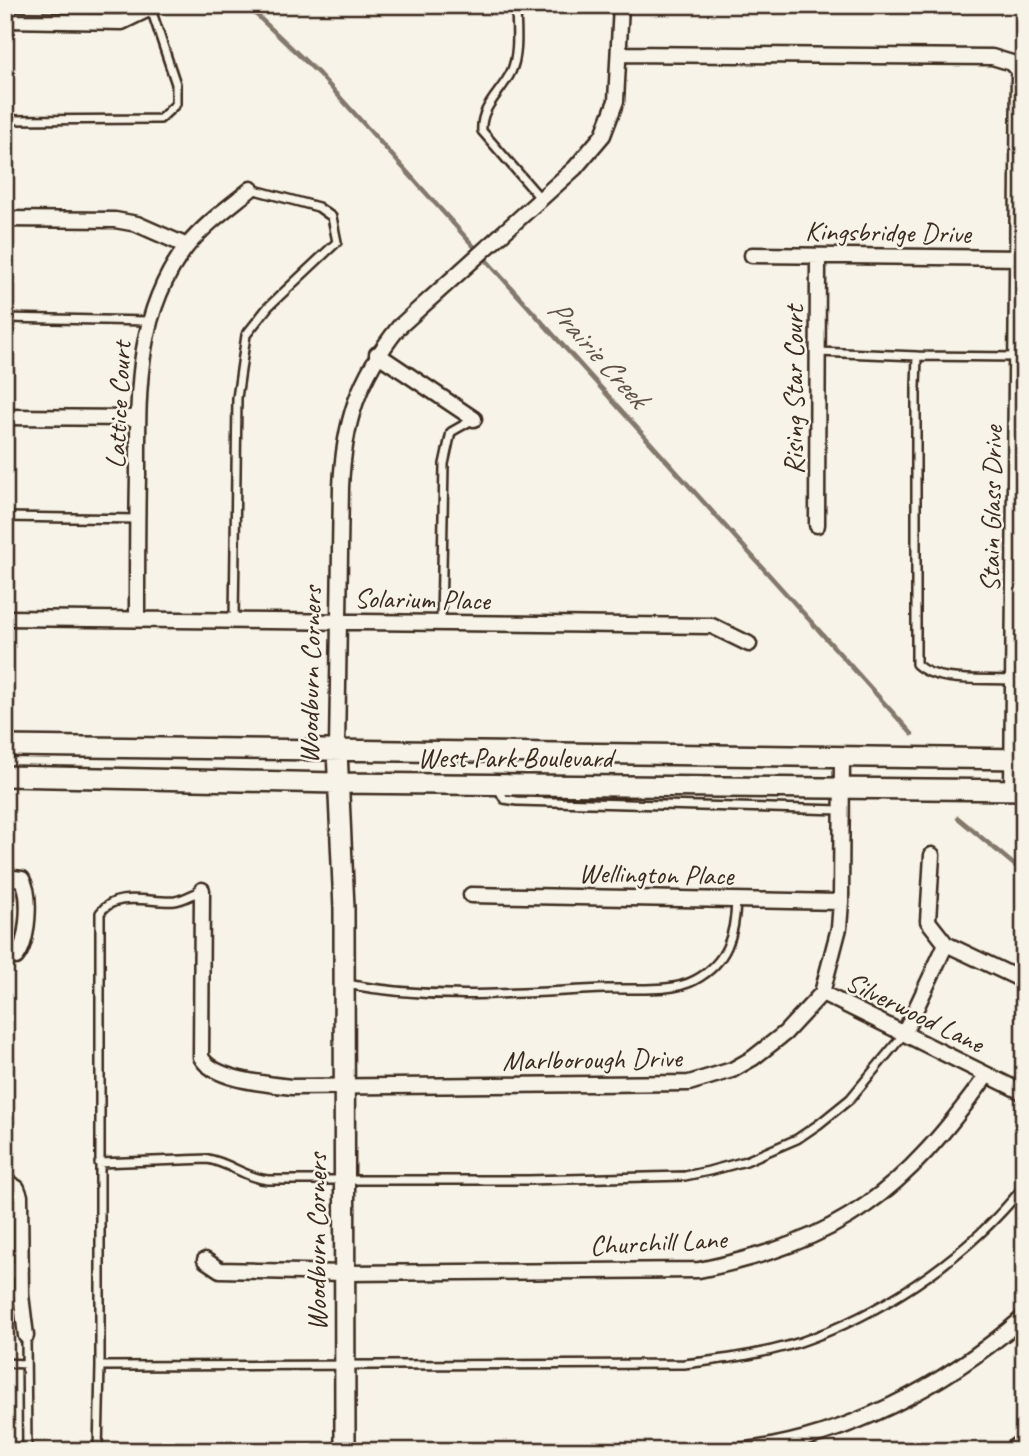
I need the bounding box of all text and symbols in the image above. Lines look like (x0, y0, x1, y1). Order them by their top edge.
street label: Kingsbridge Drive (805, 213, 973, 251)
water label: Prairie Creek (540, 291, 660, 419)
street label: Rising Star Court (776, 303, 811, 475)
street label: Lattice Court (97, 338, 139, 469)
street label: Stain Glass Drive (972, 424, 1010, 593)
street label: Solarium Place (354, 580, 492, 618)
street label: Woodburn Corners (291, 584, 329, 764)
street label: West Park Boulevard (417, 740, 617, 775)
street label: Wellington Place (578, 855, 736, 893)
street label: Silverwood Lane (840, 964, 992, 1061)
street label: Marlborough Drive (502, 1040, 684, 1078)
street label: Woodburn Corners (299, 1151, 334, 1331)
street label: Churchill Lane (589, 1221, 729, 1263)

